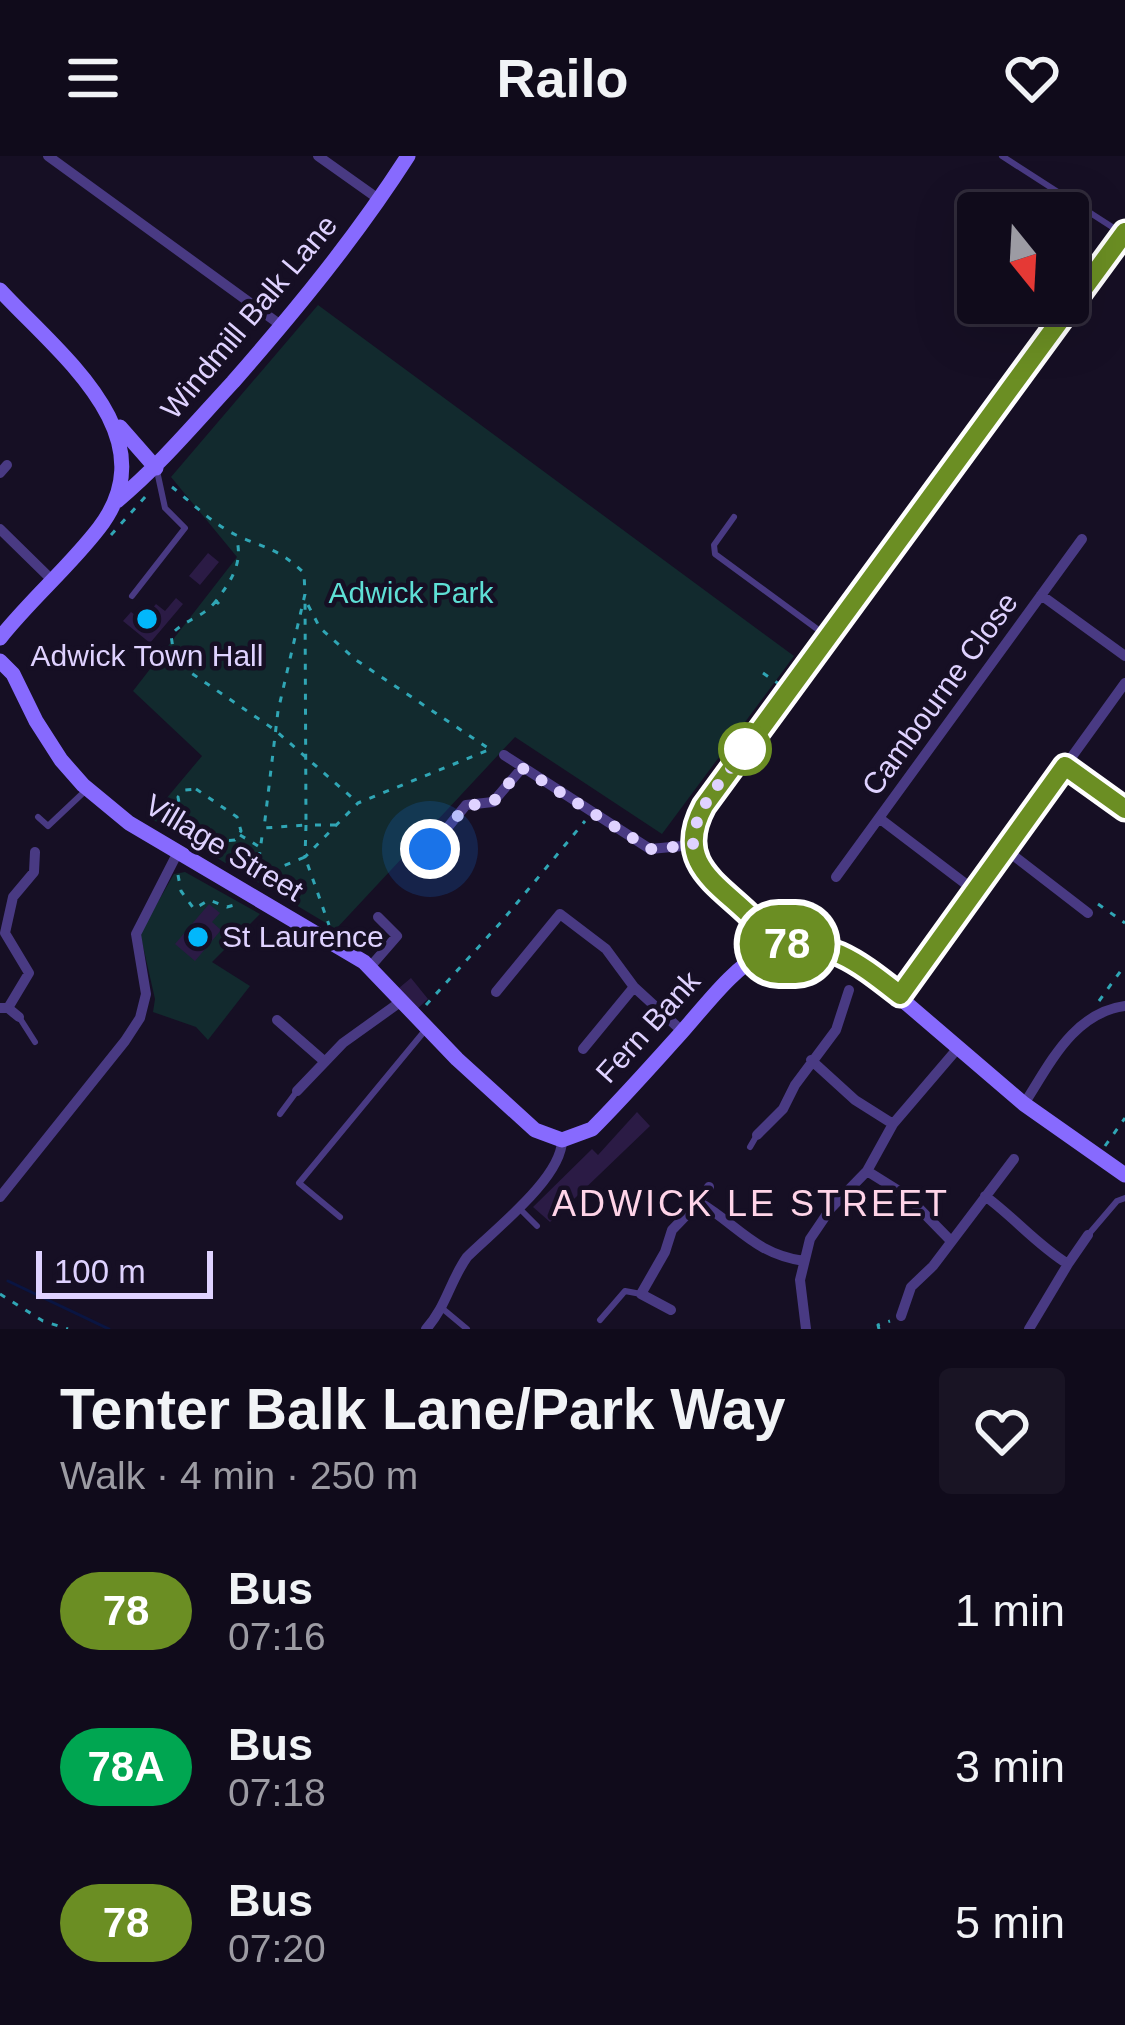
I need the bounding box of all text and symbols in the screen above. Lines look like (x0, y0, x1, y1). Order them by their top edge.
icon: menu (60, 45, 126, 111)
icon: heart (999, 45, 1065, 111)
text: Railo (496, 48, 629, 108)
north arrow (957, 192, 1089, 324)
map controls (957, 192, 1089, 324)
street label: Windmill Balk Lane (154, 208, 343, 425)
park label: Adwick Park (328, 576, 495, 609)
street label: Cambourne Close (855, 586, 1024, 801)
marker: Adwick Town Hall (134, 606, 160, 632)
place label: Adwick Town Hall (31, 639, 263, 672)
unlabelled marker (720, 724, 770, 774)
street label: Village Street (140, 788, 310, 908)
your location (400, 819, 460, 879)
line badge: 78 (733, 905, 841, 983)
place label: St Laurence (222, 920, 384, 953)
text: 78 (764, 920, 810, 967)
marker: St Laurence (185, 924, 211, 950)
street label: Fern Bank (589, 963, 707, 1089)
district label: ADWICK LE STREET (552, 1183, 950, 1224)
scale bar (36, 1245, 213, 1298)
text: 100 m (54, 1253, 146, 1290)
button: heart (939, 1368, 1065, 1494)
text: Tenter Balk Lane/Park Way (60, 1377, 785, 1441)
text: Walk · 4 min · 250 m (60, 1454, 418, 1497)
text: Bus (228, 1563, 313, 1614)
text: 1 min (955, 1585, 1065, 1636)
text: 78 (103, 1587, 149, 1634)
text: 07:16 (228, 1615, 326, 1658)
text: Bus (228, 1719, 313, 1770)
text: 3 min (955, 1741, 1065, 1792)
text: 78A (87, 1743, 165, 1790)
text: 07:18 (228, 1771, 326, 1814)
text: Bus (228, 1875, 313, 1926)
text: 5 min (955, 1897, 1065, 1948)
text: 78 (103, 1899, 149, 1946)
text: 07:20 (228, 1927, 326, 1970)

